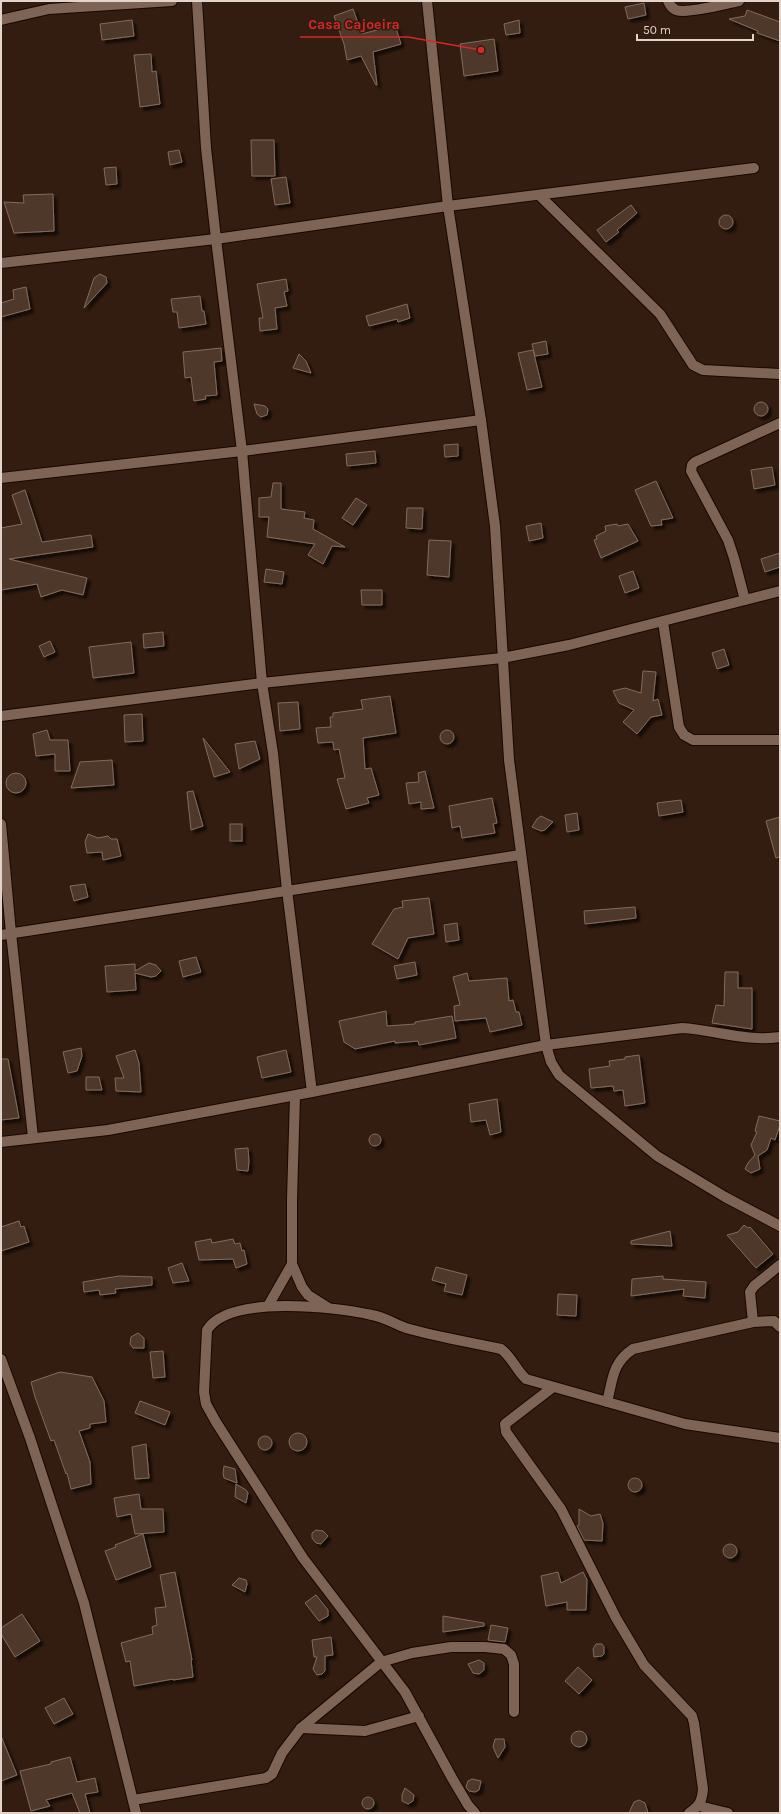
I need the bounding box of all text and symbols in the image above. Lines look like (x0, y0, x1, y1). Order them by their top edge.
callout: Casa Cajoeira (300, 11, 408, 37)
text: Casa Cajoeira (308, 16, 400, 33)
scale bar (637, 16, 753, 42)
text: 50 m (643, 23, 671, 37)

